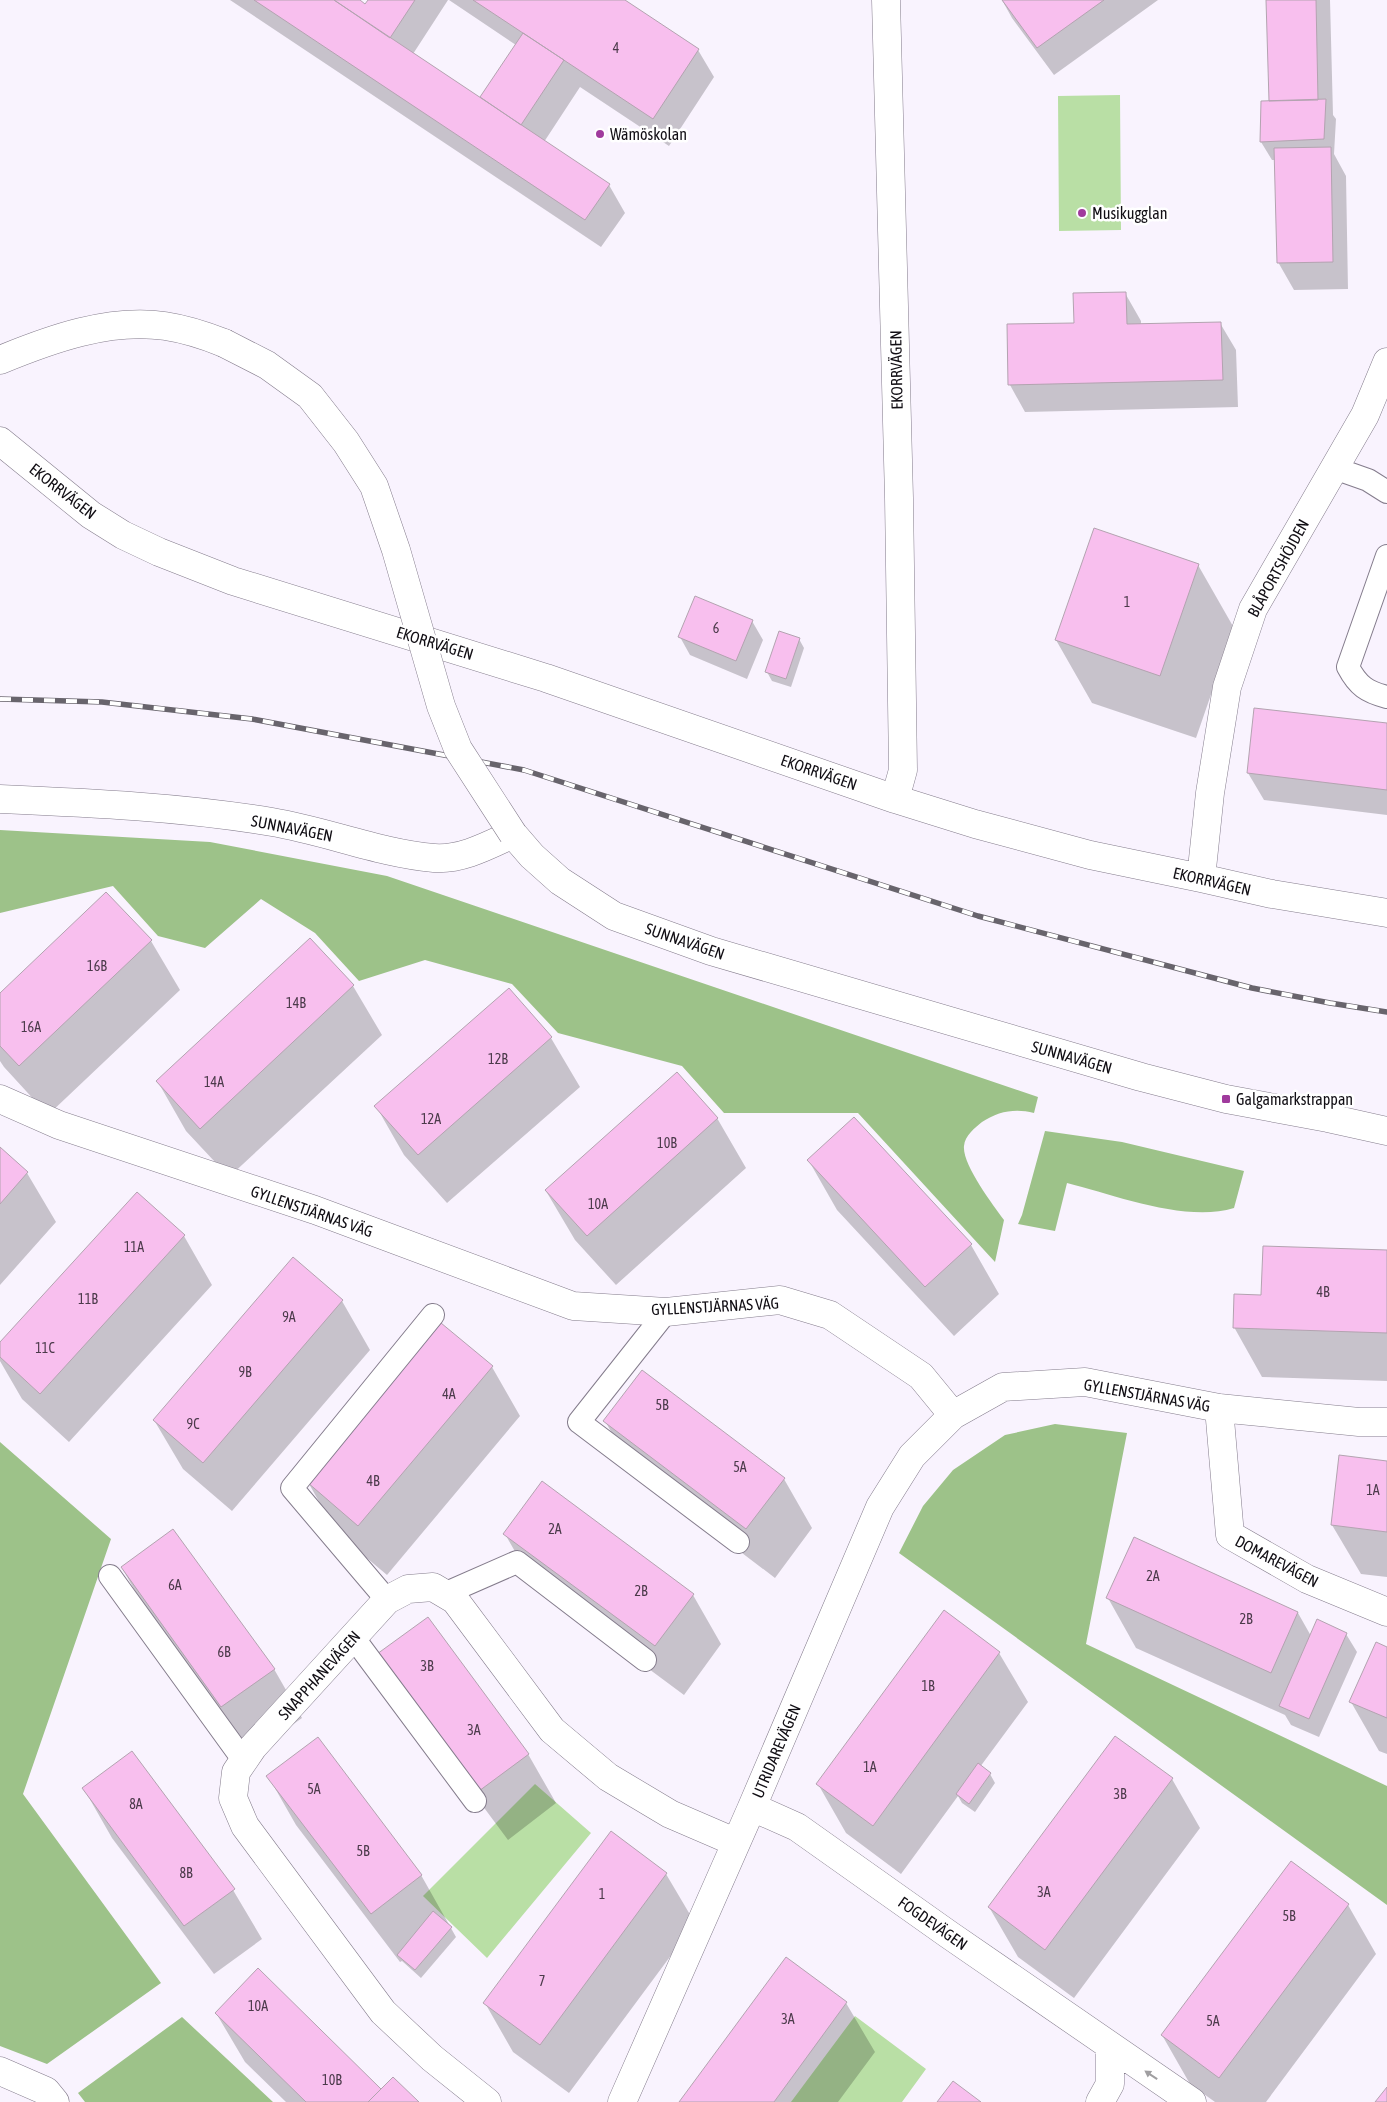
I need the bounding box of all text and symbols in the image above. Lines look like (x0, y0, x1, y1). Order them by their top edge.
house number: 4 (613, 40, 620, 56)
place label: Wämöskolan (610, 125, 687, 143)
marker: Wämöskolan (594, 128, 606, 140)
place label: Musikugglan (1092, 204, 1167, 223)
marker: Musikugglan (1076, 207, 1088, 219)
street label: EKORRVÄGEN (886, 330, 906, 410)
street label: EKORRVÄGEN (26, 459, 100, 523)
street label: BLÅPORTSHÖJDEN (1243, 515, 1312, 620)
house number: 1 (1124, 594, 1130, 610)
house number: 6 (713, 620, 720, 636)
street label: EKORRVÄGEN (394, 623, 476, 663)
street label: EKORRVÄGEN (779, 751, 859, 793)
street label: SUNNAVÄGEN (250, 811, 334, 845)
street label: EKORRVÄGEN (1171, 863, 1253, 899)
street label: SUNNAVÄGEN (643, 919, 727, 963)
house number: 16B (87, 958, 107, 974)
house number: 14B (286, 995, 306, 1011)
house number: 16A (21, 1019, 41, 1035)
street label: SUNNAVÄGEN (1030, 1037, 1114, 1077)
house number: 12B (488, 1051, 508, 1067)
house number: 14A (204, 1074, 224, 1090)
place label: Galgamarkstrappan (1236, 1090, 1353, 1109)
marker: Galgamarkstrappan (1220, 1093, 1232, 1105)
house number: 12A (421, 1111, 441, 1127)
house number: 10B (657, 1135, 677, 1151)
street label: GYLLENSTJÄRNAS VÄG (249, 1182, 375, 1240)
house number: 10A (588, 1196, 608, 1212)
house number: 11A (124, 1239, 144, 1255)
house number: 4B (1316, 1284, 1330, 1300)
house number: 11B (78, 1291, 98, 1307)
street label: GYLLENSTJÄRNAS VÄG (651, 1294, 779, 1318)
house number: 9A (282, 1309, 296, 1325)
house number: 11C (35, 1340, 55, 1356)
house number: 9B (238, 1364, 252, 1380)
street label: GYLLENSTJÄRNAS VÄG (1082, 1375, 1212, 1415)
house number: 4A (442, 1386, 456, 1402)
house number: 5B (655, 1397, 669, 1413)
house number: 9C (187, 1416, 200, 1432)
house number: 5A (733, 1459, 747, 1475)
house number: 4B (366, 1473, 380, 1489)
house number: 1A (1366, 1482, 1380, 1498)
house number: 2A (548, 1521, 562, 1537)
street label: DOMAREVÄGEN (1232, 1532, 1322, 1590)
house number: 2A (1146, 1568, 1160, 1584)
house number: 6A (168, 1577, 182, 1593)
house number: 2B (634, 1583, 648, 1599)
house number: 2B (1239, 1611, 1253, 1627)
street label: SNAPPHANEVÄGEN (274, 1627, 364, 1723)
house number: 6B (217, 1644, 231, 1660)
house number: 3B (420, 1658, 434, 1674)
house number: 1B (921, 1678, 935, 1694)
street label: UTRIDAREVÄGEN (748, 1701, 804, 1801)
house number: 3A (467, 1722, 481, 1738)
house number: 1A (863, 1759, 877, 1775)
house number: 5A (307, 1781, 321, 1797)
house number: 3B (1113, 1786, 1127, 1802)
house number: 8A (129, 1796, 143, 1812)
house number: 5B (356, 1843, 370, 1859)
house number: 8B (179, 1865, 193, 1881)
house number: 3A (1037, 1884, 1051, 1900)
house number: 1 (599, 1886, 605, 1902)
street label: FOGDEVÄGEN (895, 1893, 971, 1953)
house number: 5B (1282, 1908, 1296, 1924)
house number: 7 (539, 1973, 545, 1989)
house number: 10A (248, 1998, 268, 2014)
house number: 3A (781, 2011, 795, 2027)
house number: 5A (1206, 2013, 1220, 2029)
one-way arrow (1145, 2070, 1158, 2080)
house number: 10B (322, 2072, 342, 2088)

